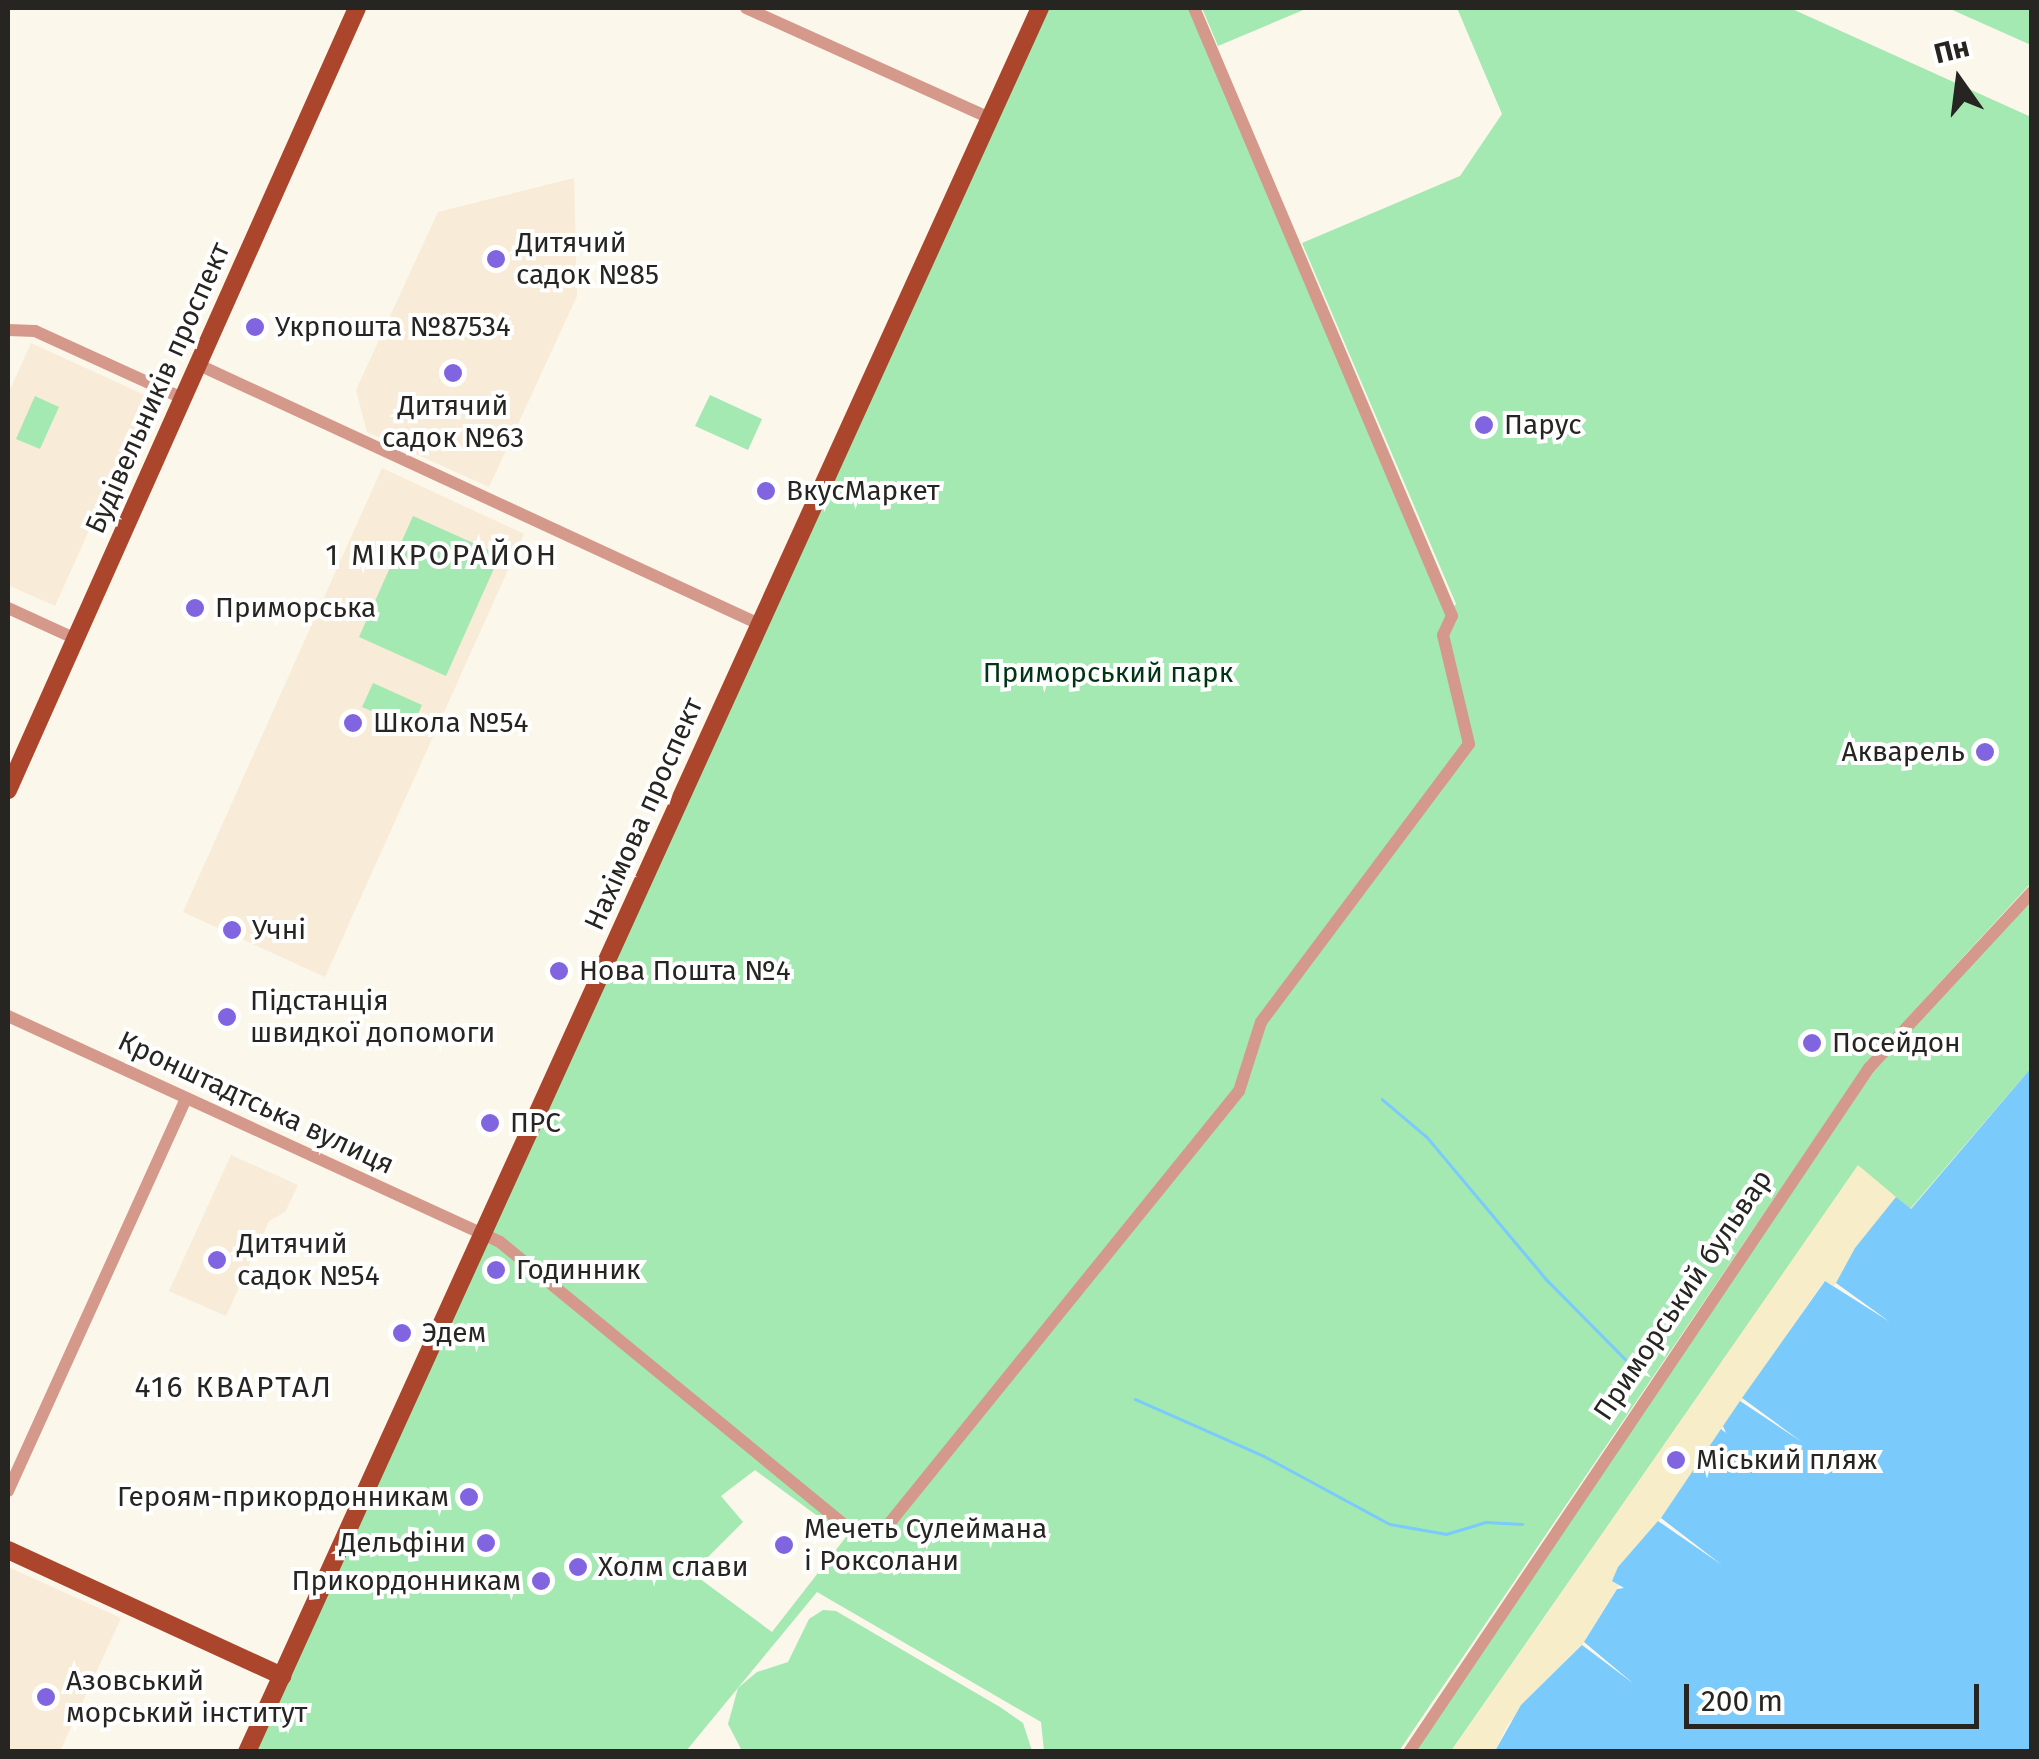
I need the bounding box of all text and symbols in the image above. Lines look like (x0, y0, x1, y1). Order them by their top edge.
north arrow (1909, 30, 2009, 130)
text: Пн (1931, 30, 1973, 71)
place label: Дитячий садок №85 (516, 226, 659, 292)
street label: Будівельників проспект (79, 237, 237, 539)
marker: Дитячий садок №85 (485, 248, 507, 270)
place label: Укрпошта №87534 (275, 310, 511, 344)
marker: Укрпошта №87534 (244, 316, 266, 338)
marker: Дитячий садок №63 (442, 362, 464, 384)
place label: Дитячий садок №63 (382, 389, 524, 455)
place label: Парус (1504, 408, 1582, 442)
marker: Парус (1473, 414, 1495, 436)
place label: ВкусМаркет (786, 474, 940, 508)
marker: ВкусМаркет (755, 480, 777, 502)
district label: 1 МІКРОРАЙОН (325, 537, 559, 573)
place label: Приморська (215, 591, 376, 625)
marker: Приморська (184, 597, 206, 619)
park label: Приморський парк (983, 656, 1233, 690)
street label: Нахімова проспект (578, 693, 710, 935)
place label: Школа №54 (373, 706, 528, 740)
marker: Школа №54 (342, 712, 364, 734)
place label: Акварель (1841, 735, 1965, 769)
marker: Акварель (1974, 741, 1996, 763)
place label: Учні (252, 913, 306, 947)
marker: Учні (221, 919, 243, 941)
place label: Нова Пошта №4 (579, 954, 791, 988)
marker: Нова Пошта №4 (548, 960, 570, 982)
place label: Підстанція швидкої допомоги (250, 984, 495, 1050)
marker: Підстанція швидкої допомоги (214, 1004, 240, 1030)
street label: Кронштадтська вулиця (113, 1024, 399, 1182)
place label: Посейдон (1832, 1026, 1961, 1060)
marker: Посейдон (1801, 1032, 1823, 1054)
place label: ПРС (510, 1106, 561, 1140)
marker: ПРС (479, 1112, 501, 1134)
street label: Приморський бульвар (1587, 1163, 1779, 1427)
place label: Дитячий садок №54 (237, 1227, 380, 1293)
marker: Дитячий садок №54 (206, 1249, 228, 1271)
place label: Годинник (516, 1253, 640, 1287)
marker: Годинник (485, 1259, 507, 1281)
place label: Эдем (422, 1316, 486, 1350)
marker: Эдем (391, 1322, 413, 1344)
district label: 416 КВАРТАЛ (134, 1369, 334, 1405)
place label: Міський пляж (1696, 1443, 1877, 1477)
marker: Міський пляж (1665, 1449, 1687, 1471)
place label: Героям-прикордонникам (117, 1480, 449, 1514)
marker: Героям-прикордонникам (458, 1486, 480, 1508)
place label: Мечеть Сулеймана і Роксолани (804, 1512, 1047, 1578)
place label: Дельфіни (339, 1526, 466, 1560)
marker: Дельфіни (475, 1532, 497, 1554)
marker: Мечеть Сулеймана і Роксолани (773, 1534, 795, 1556)
place label: Холм слави (598, 1550, 748, 1584)
marker: Холм слави (567, 1556, 589, 1578)
place label: Прикордонникам (292, 1564, 521, 1598)
marker: Прикордонникам (530, 1570, 552, 1592)
place label: Азовський морський інститут (66, 1664, 307, 1730)
scale bar (1689, 1664, 1984, 1726)
text: 200 m (1701, 1683, 1783, 1719)
marker: Азовський морський інститут (35, 1686, 57, 1708)

